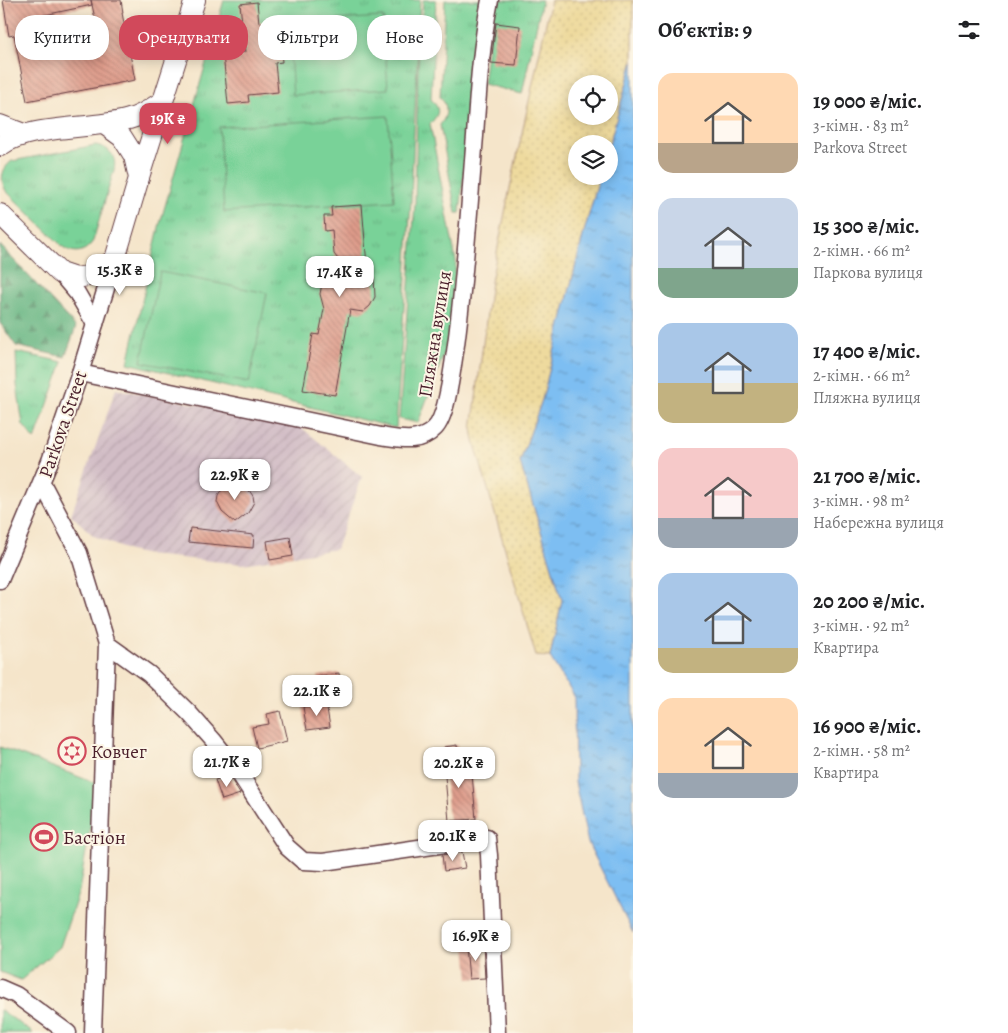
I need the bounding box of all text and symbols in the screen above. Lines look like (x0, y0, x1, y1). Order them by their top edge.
chip: Купити (15, 15, 109, 60)
chip: Орендувати (119, 15, 248, 60)
chip: Фільтри (258, 15, 357, 60)
chip: Нове (367, 15, 442, 60)
text: Об’єктів: 9 (658, 16, 752, 44)
icon: filters (955, 16, 983, 44)
map controls (568, 75, 618, 185)
button: locate (568, 75, 618, 125)
text: 19 000 ₴/міс. (813, 87, 922, 115)
icon: home (698, 93, 758, 153)
pin: 19K ₴ (133, 102, 203, 145)
text: 19K ₴ (150, 108, 186, 130)
text: 3-кімн. · 83 m² (813, 115, 909, 137)
button: layers (568, 135, 618, 185)
text: Parkova Street (813, 137, 907, 159)
text: 15 300 ₴/міс. (813, 212, 920, 240)
icon: home (698, 218, 758, 278)
text: 2-кімн. · 66 m² (813, 240, 910, 262)
pin: 15.3K ₴ (74, 254, 166, 296)
pin: 17.4K ₴ (294, 256, 386, 298)
text: 15.3K ₴ (97, 259, 143, 281)
text: 17.4K ₴ (317, 261, 363, 283)
text: Паркова вулиця (813, 262, 923, 284)
street label: Пляжна вулиця (412, 269, 458, 399)
text: 17 400 ₴/міс. (813, 337, 921, 365)
icon: home (698, 343, 758, 403)
text: 2-кімн. · 66 m² (813, 365, 910, 387)
street label: Parkova Street (32, 367, 93, 481)
text: Пляжна вулиця (813, 387, 921, 409)
pin: 22.9K ₴ (189, 458, 281, 501)
text: 21 700 ₴/міс. (813, 462, 921, 490)
text: 22.9K ₴ (210, 464, 260, 486)
icon: home (698, 468, 758, 528)
text: 3-кімн. · 98 m² (813, 490, 909, 512)
text: Набережна вулиця (813, 512, 944, 534)
text: 20 200 ₴/міс. (813, 587, 925, 615)
icon: home (698, 593, 758, 653)
text: 3-кімн. · 92 m² (813, 615, 909, 637)
text: Квартира (813, 637, 879, 659)
pin: 22.1K ₴ (271, 674, 363, 717)
text: 22.1K ₴ (293, 680, 341, 702)
text: 16 900 ₴/міс. (813, 712, 921, 740)
icon: home (698, 718, 758, 778)
synagogue icon: Ковчег (57, 736, 87, 766)
place label: Ковчег (91, 739, 147, 765)
text: 2-кімн. · 58 m² (813, 740, 910, 762)
pin: 21.7K ₴ (181, 746, 273, 788)
pin: 20.2K ₴ (413, 746, 505, 789)
text: 21.7K ₴ (204, 751, 250, 773)
text: 20.2K ₴ (434, 752, 484, 774)
text: Квартира (813, 762, 879, 784)
pin: 20.1K ₴ (407, 820, 499, 862)
sports icon: Бастіон (29, 822, 59, 852)
place label: Бастіон (63, 825, 126, 851)
text: 20.1K ₴ (429, 825, 477, 847)
pin: 16.9K ₴ (430, 920, 522, 962)
text: 16.9K ₴ (453, 925, 499, 947)

